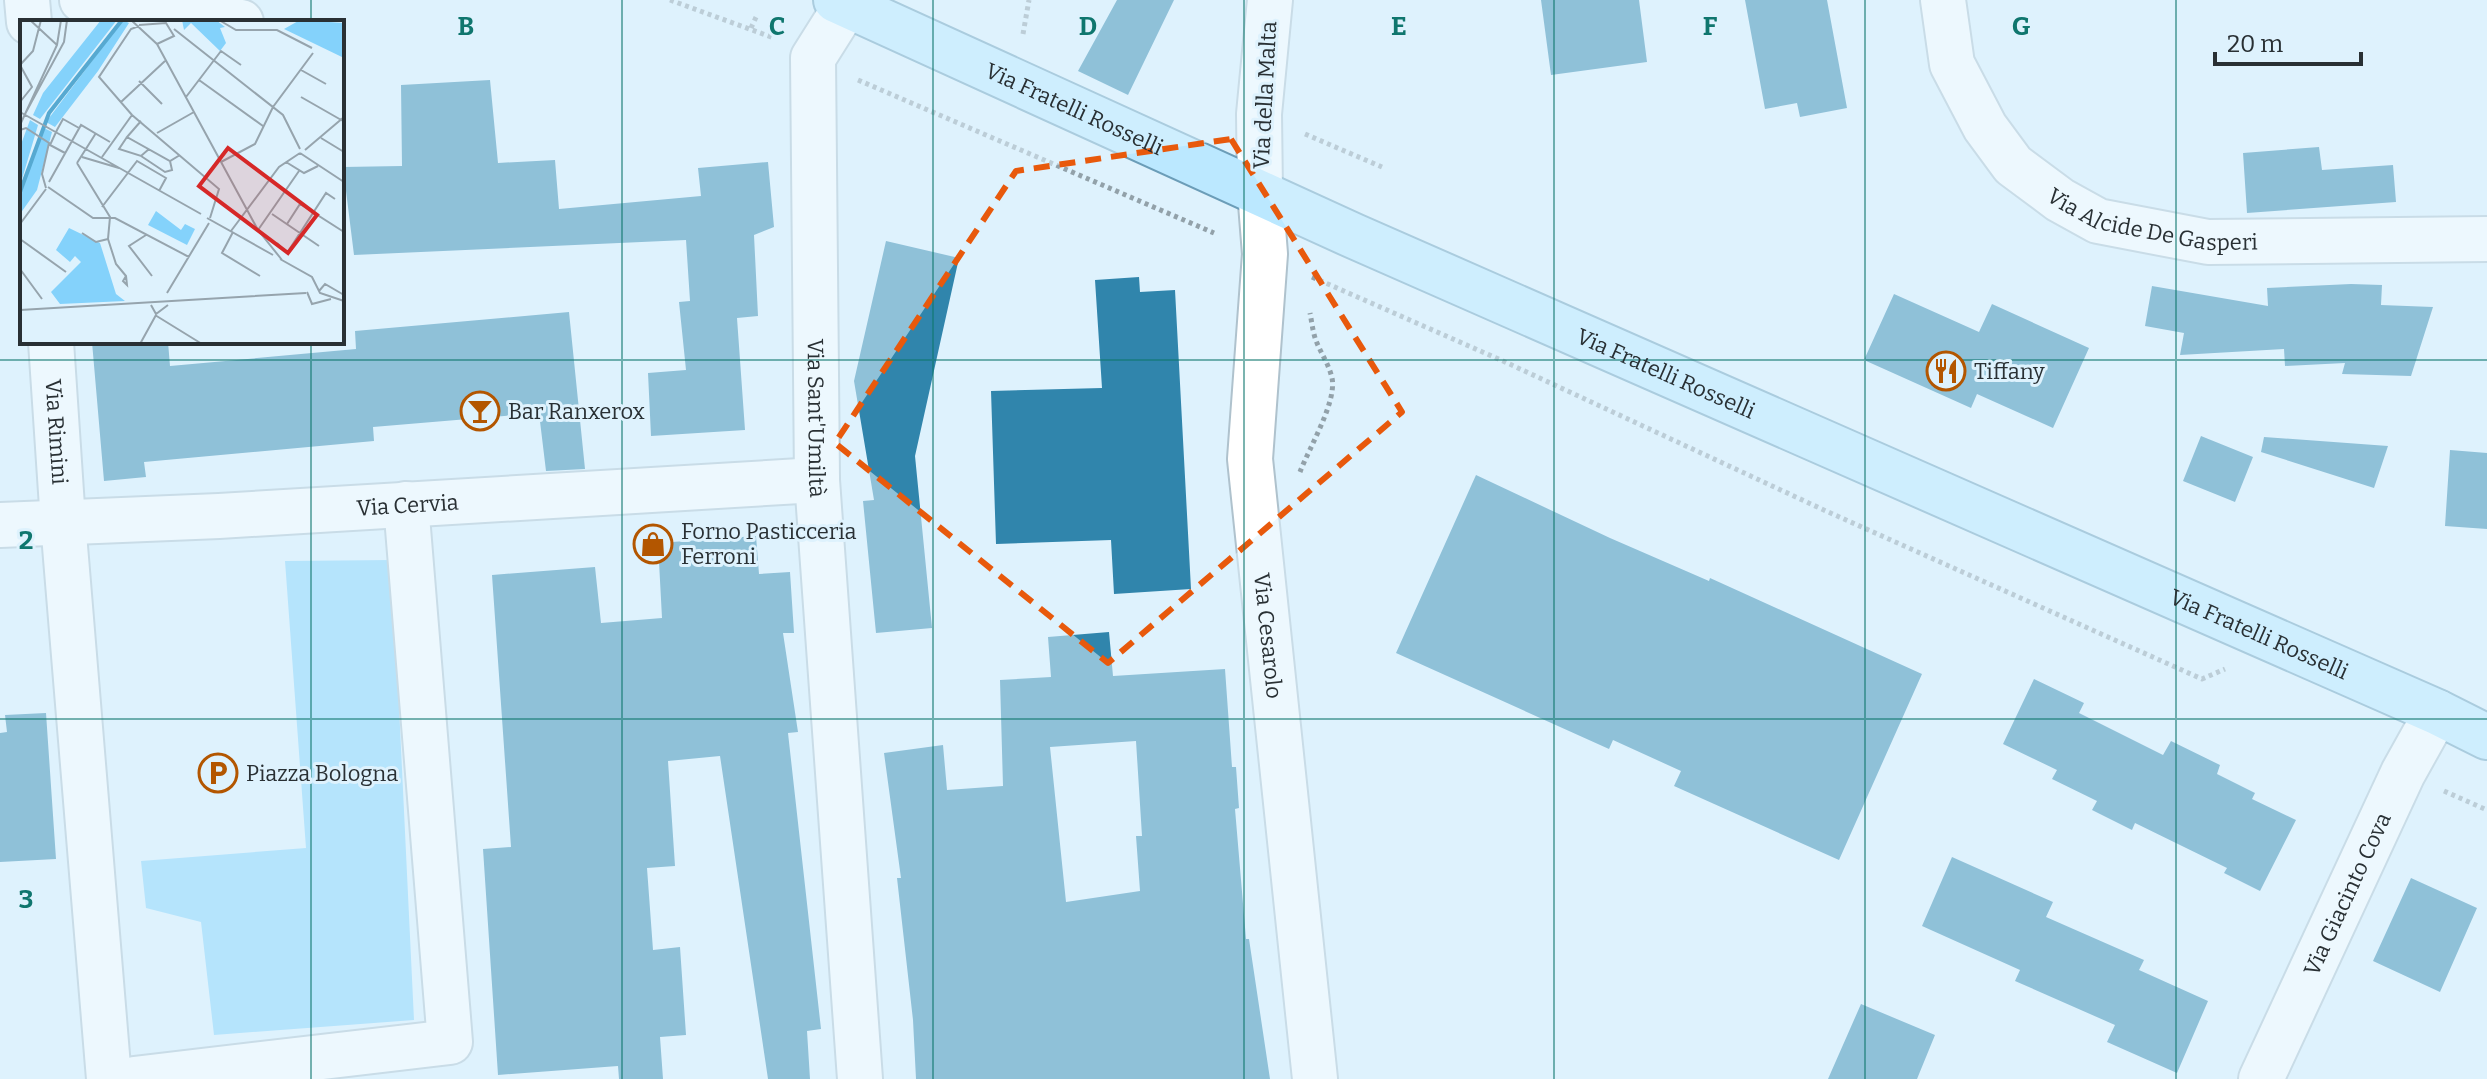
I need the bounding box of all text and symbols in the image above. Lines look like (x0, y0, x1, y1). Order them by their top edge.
text: B (458, 11, 474, 42)
text: C (769, 11, 785, 42)
text: D (1079, 11, 1097, 42)
text: E (1391, 11, 1407, 42)
text: F (1703, 11, 1718, 42)
text: G (2012, 11, 2031, 42)
scale bar (2215, 16, 2361, 66)
inset map (20, 20, 344, 344)
street label: Via della Malta (1248, 20, 1282, 170)
text: 20 m (2227, 30, 2283, 58)
street label: Via Fratelli Rosselli (981, 56, 1168, 161)
street label: Via Alcide De Gasperi (2042, 182, 2258, 256)
street label: Via Fratelli Rosselli (1572, 322, 1760, 424)
street label: Via Sant'Umiltà (802, 339, 832, 499)
restaurant icon: Tiffany (1925, 350, 1967, 392)
place label: Tiffany (1974, 358, 2045, 385)
street label: Via Rimini (40, 378, 74, 486)
bar icon: Bar Ranxerox (459, 390, 501, 432)
place label: Bar Ranxerox (508, 398, 645, 425)
street label: Via Cervia (356, 488, 459, 521)
place label: Forno Pasticceria Ferroni (681, 518, 857, 570)
shop icon: Forno Pasticceria Ferroni (632, 523, 674, 565)
text: 2 (19, 525, 33, 556)
street label: Via Cesarolo (1249, 572, 1289, 700)
street label: Via Fratelli Rosselli (2166, 583, 2353, 685)
parking icon: Piazza Bologna (197, 752, 239, 794)
place label: Piazza Bologna (246, 760, 398, 787)
street label: Via Giacinto Cova (2297, 808, 2396, 980)
text: 3 (19, 884, 33, 915)

